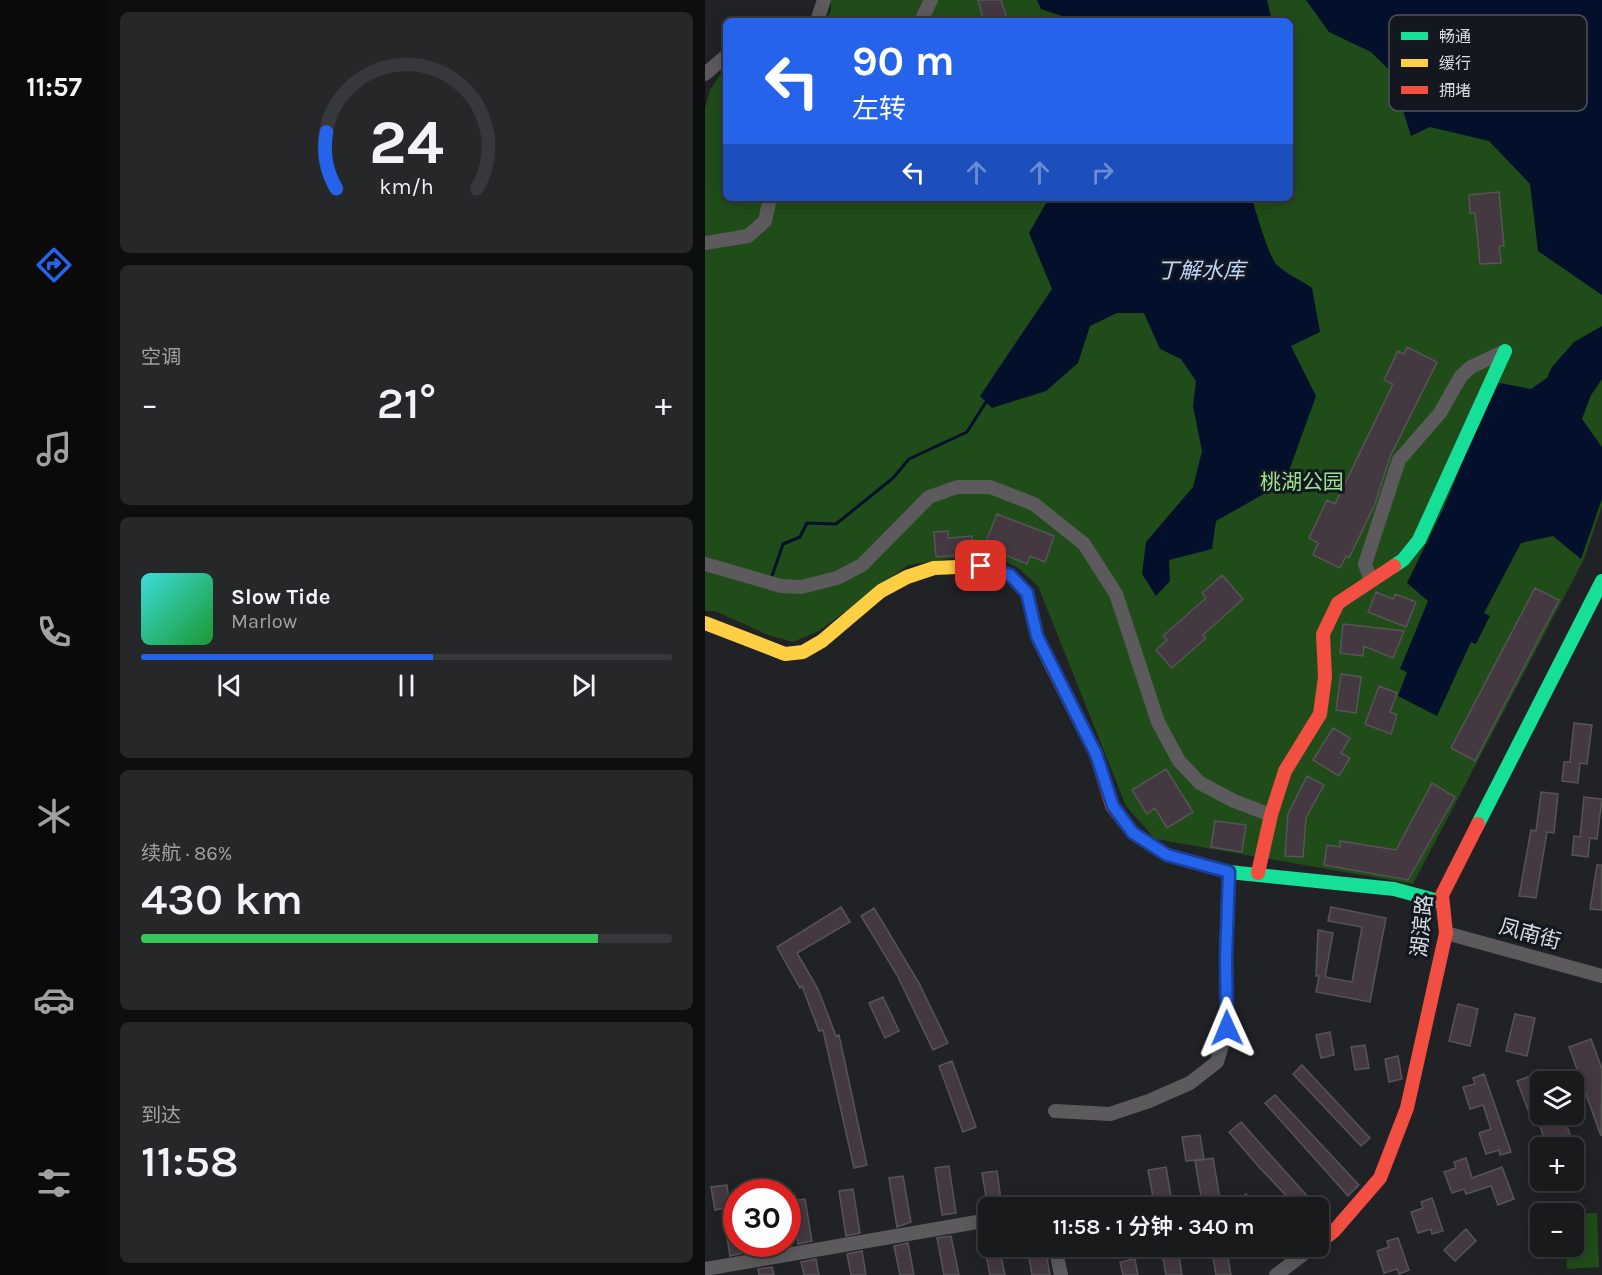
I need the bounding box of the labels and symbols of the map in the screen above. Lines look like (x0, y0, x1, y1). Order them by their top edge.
legend (1389, 15, 1587, 111)
text: 畅通 (1439, 27, 1471, 46)
text: 缓行 (1439, 54, 1471, 73)
text: 拥堵 (1439, 81, 1471, 100)
water label: 丁解水库 (1157, 258, 1249, 284)
park label: 桃湖公园 (1260, 470, 1344, 494)
pin (955, 540, 1006, 591)
street label: 湖滨路 (1407, 893, 1437, 959)
street label: 凤南街 (1496, 914, 1564, 954)
position arrow (1195, 996, 1259, 1060)
speed limit sign: 30 (723, 1179, 801, 1257)

